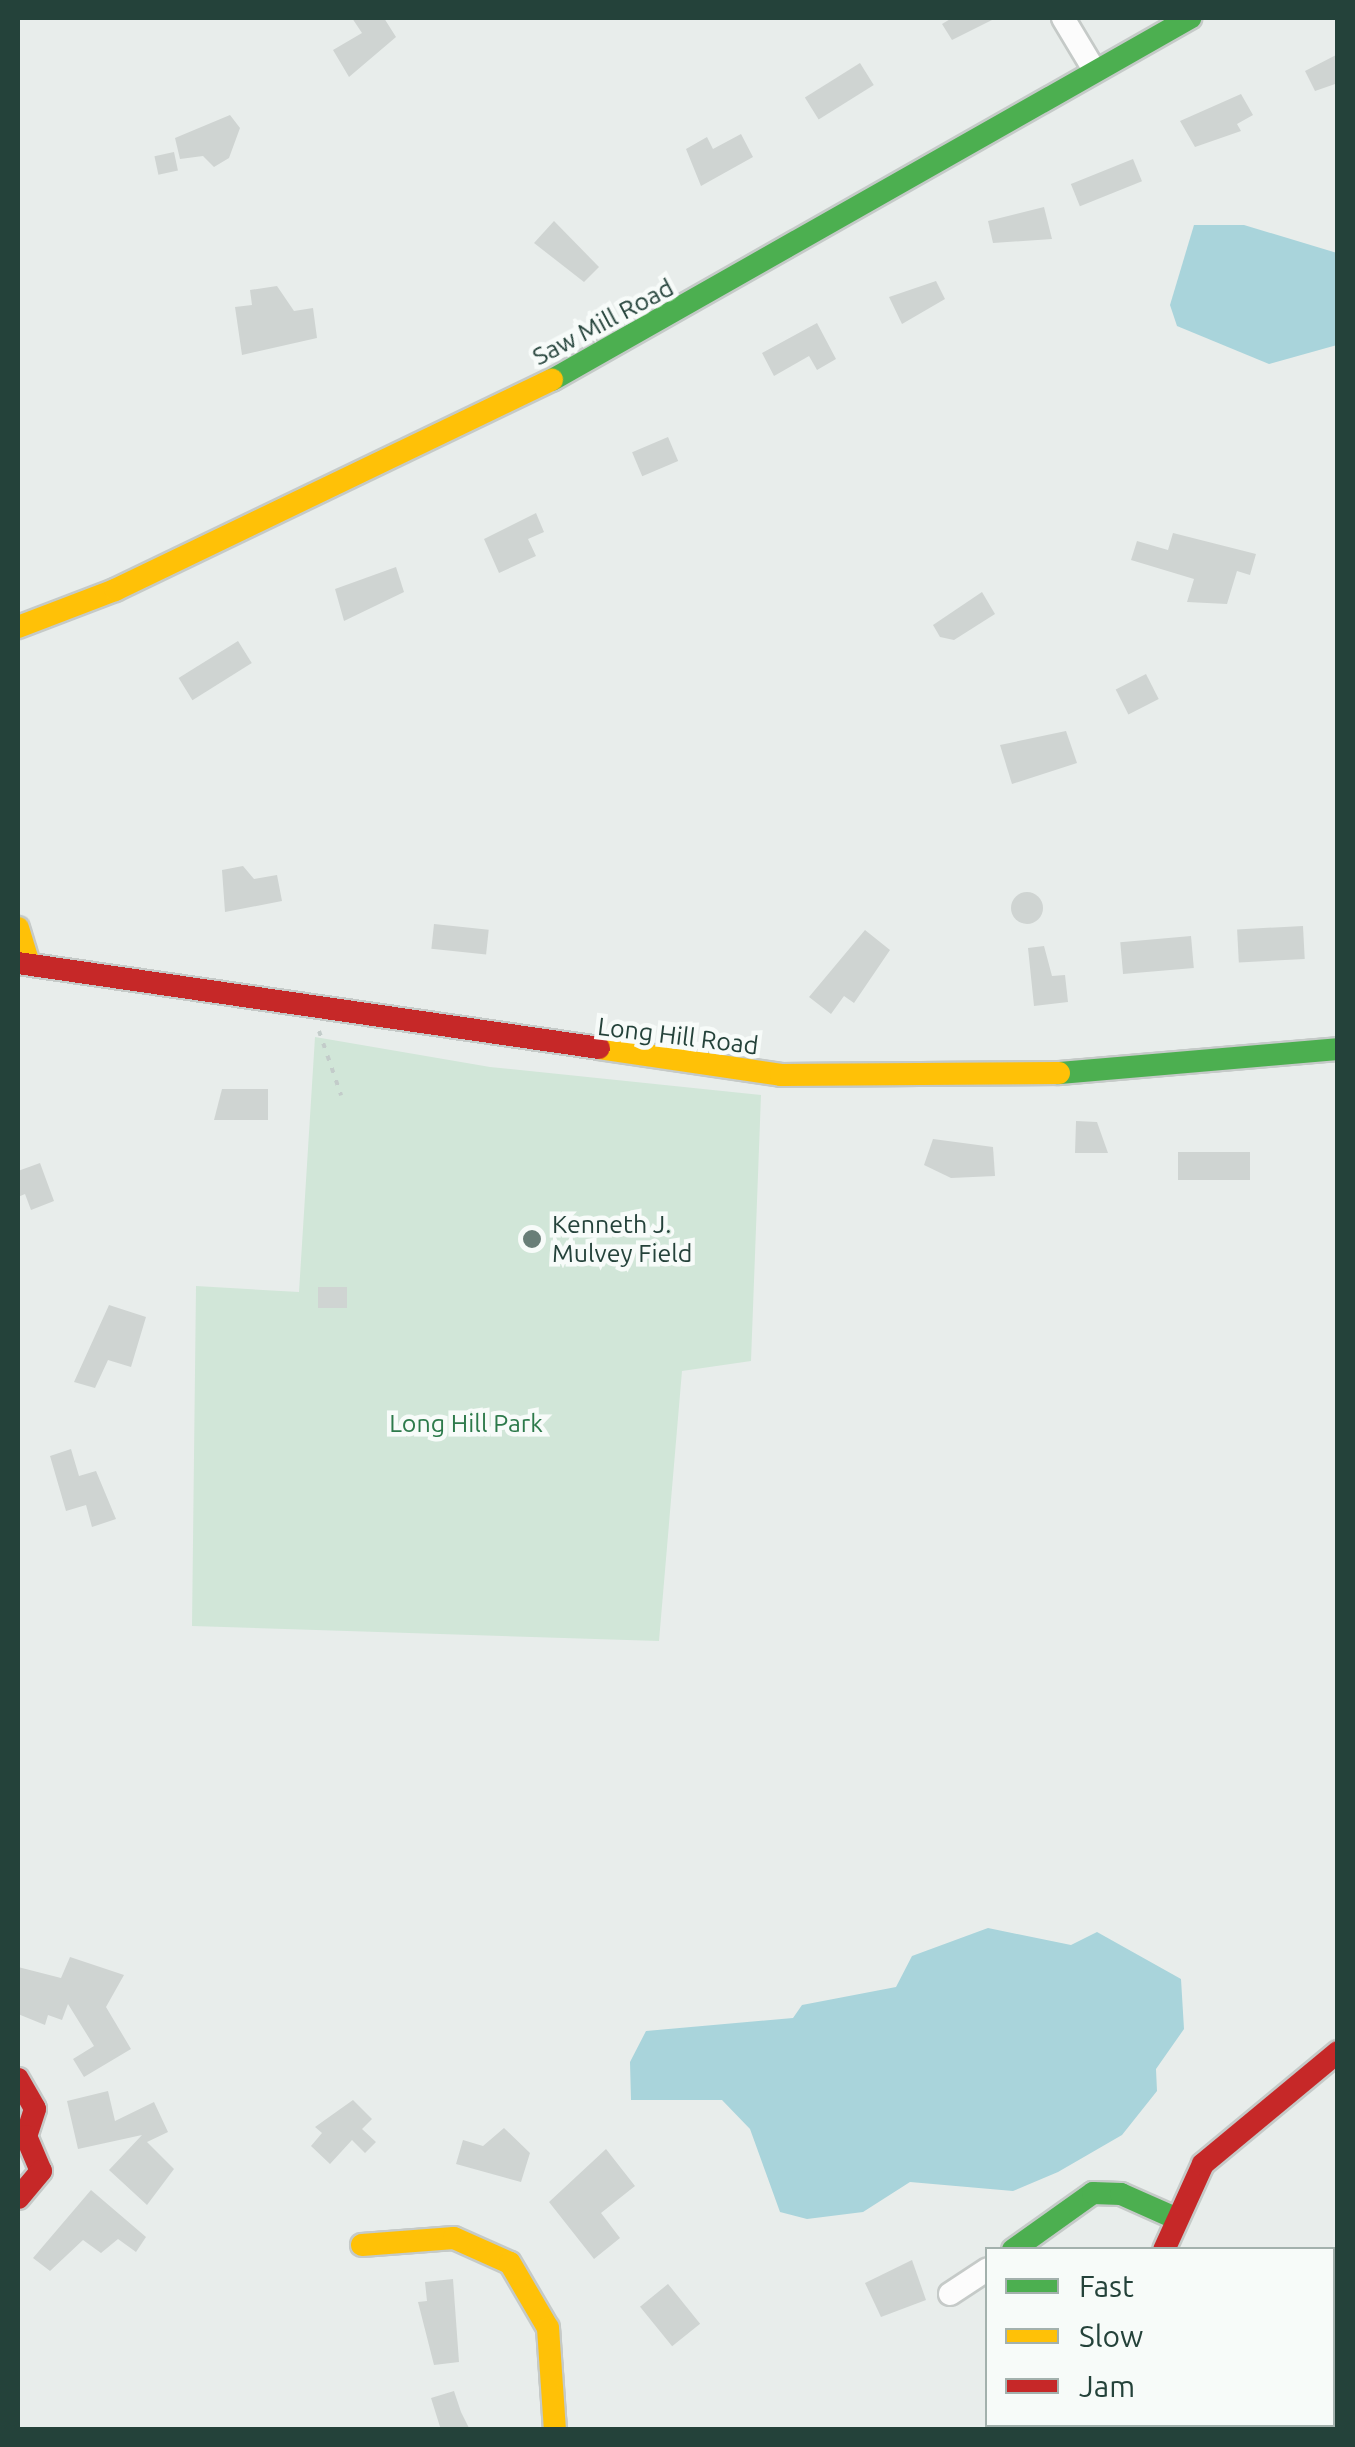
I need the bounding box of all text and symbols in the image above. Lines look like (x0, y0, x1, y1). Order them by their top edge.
street label: Saw Mill Road (527, 272, 679, 372)
street label: Long Hill Road (596, 1011, 760, 1061)
place label: Kenneth J. Mulvey Field (552, 1210, 692, 1269)
marker: Kenneth J. Mulvey Field (521, 1228, 543, 1250)
park label: Long Hill Park (389, 1408, 543, 1438)
legend (985, 2247, 1335, 2427)
text: Fast (1079, 2269, 1134, 2303)
text: Slow (1079, 2319, 1143, 2353)
text: Jam (1079, 2369, 1135, 2403)

